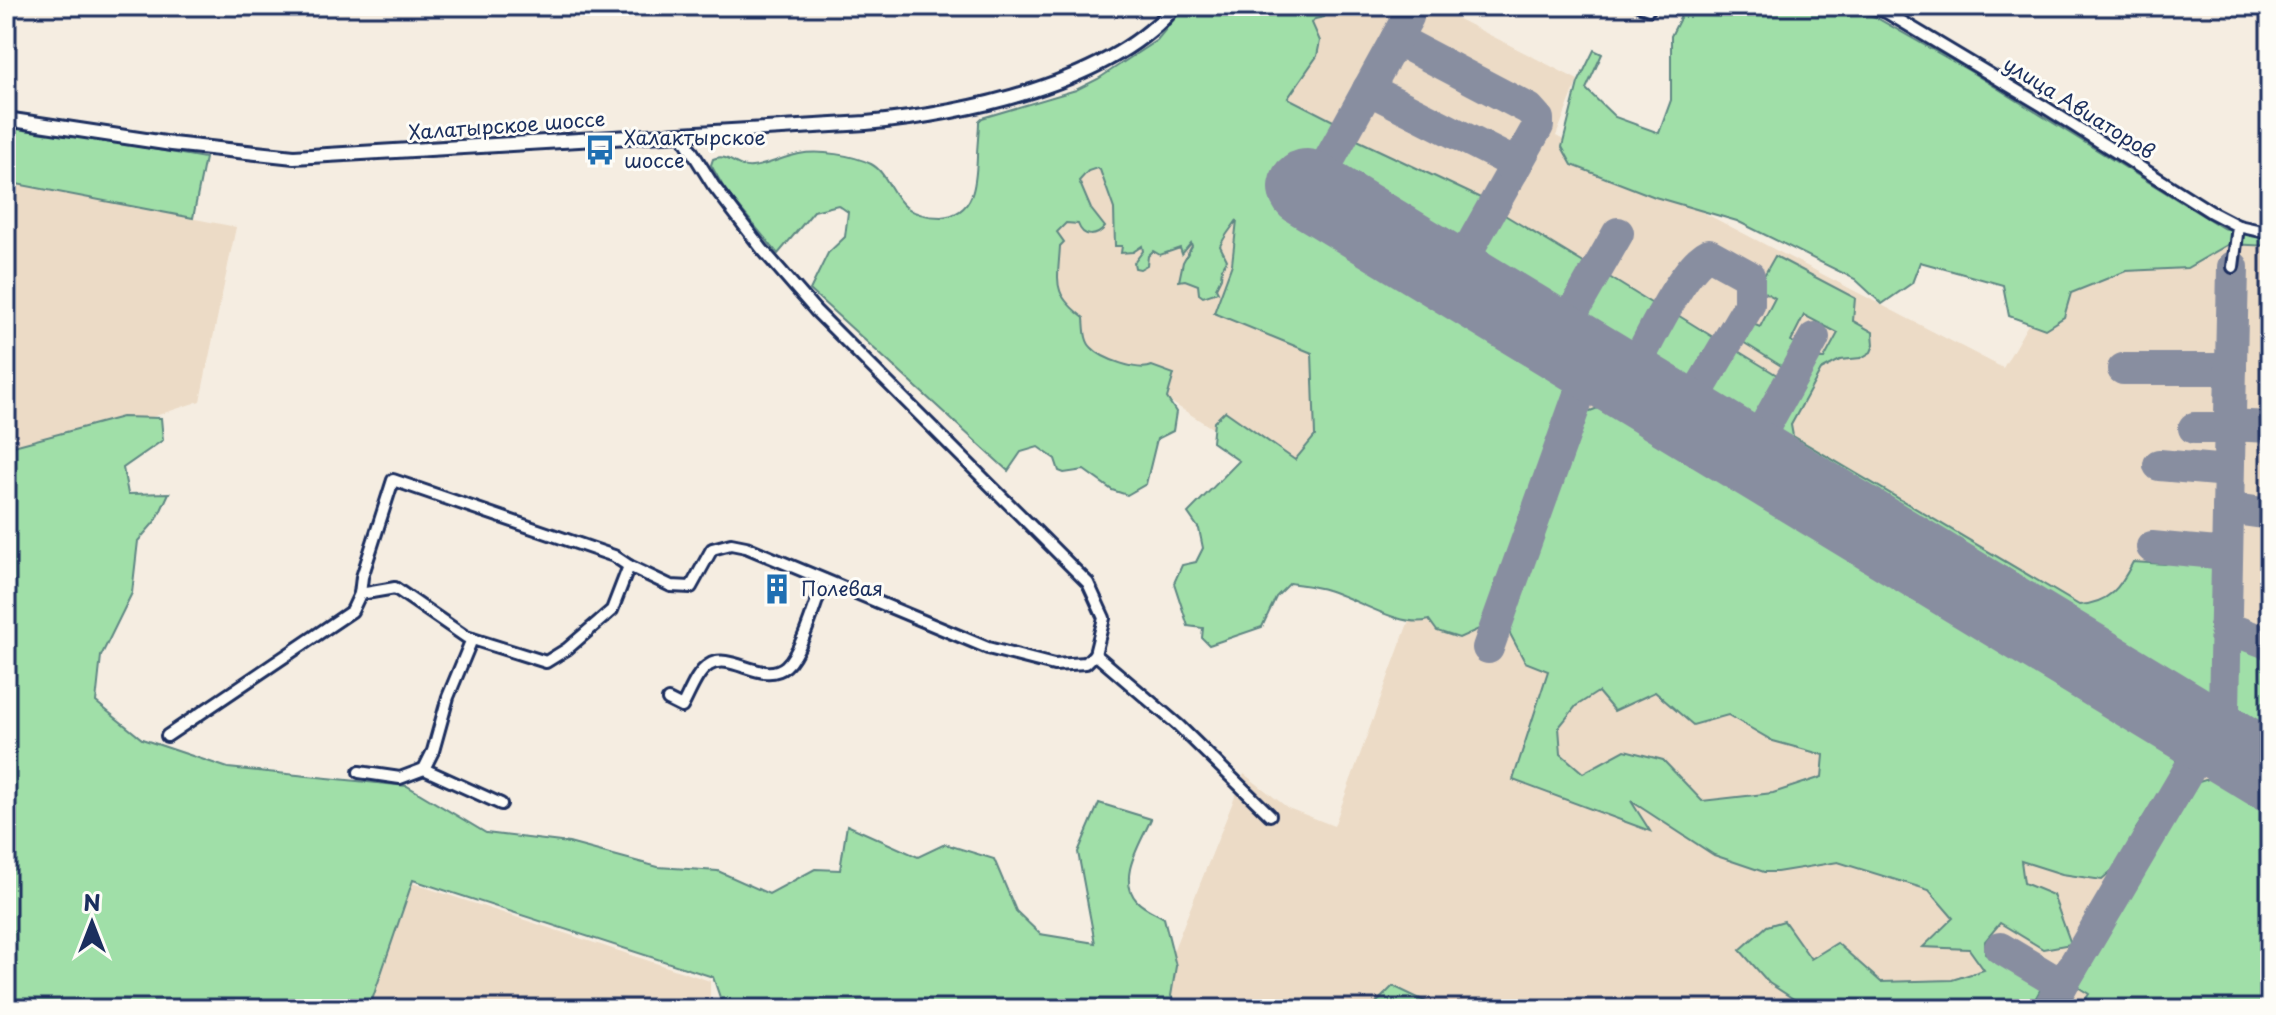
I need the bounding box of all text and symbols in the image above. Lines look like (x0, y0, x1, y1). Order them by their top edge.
street label: улица Авиаторов (1998, 48, 2161, 166)
street label: Халатырское шоссе (408, 103, 606, 147)
place label: Халактырское шоссе (624, 122, 766, 175)
bus stop icon: Халактырское шоссе (583, 133, 617, 167)
building icon: Полевая (760, 572, 794, 606)
place label: Полевая (801, 573, 883, 603)
north arrow (52, 883, 132, 963)
text: N (83, 885, 101, 918)

